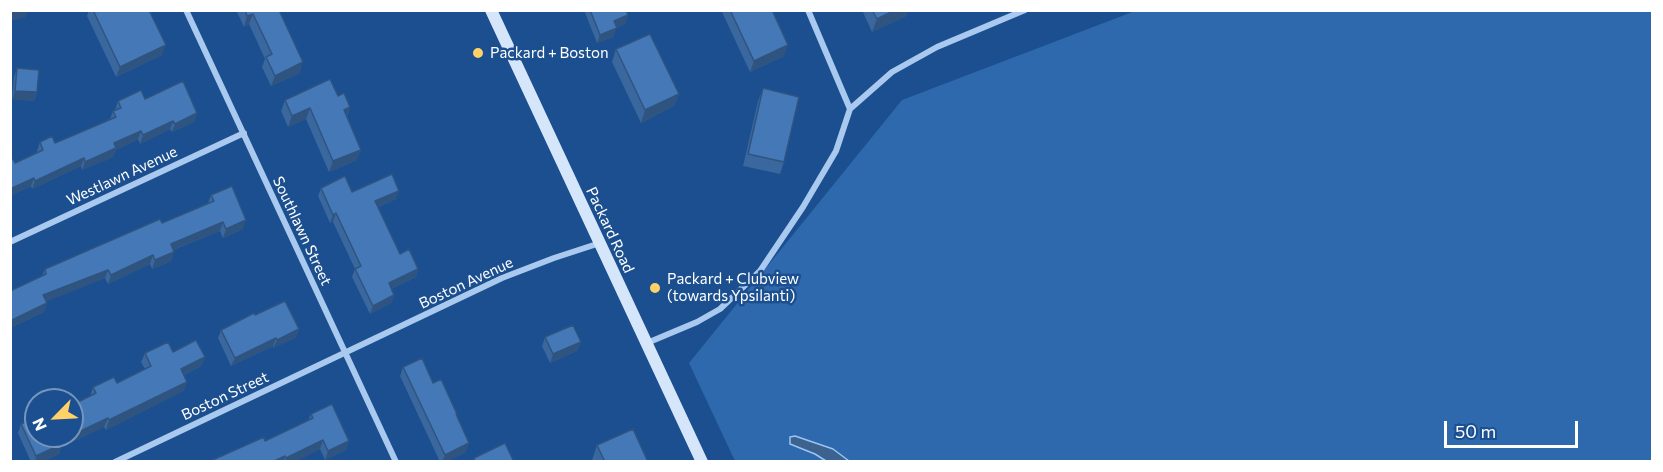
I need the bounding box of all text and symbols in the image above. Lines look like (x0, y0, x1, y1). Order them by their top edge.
place label: Packard + Boston (490, 44, 608, 62)
marker: Packard + Boston (471, 46, 485, 60)
street label: Westlawn Avenue (64, 142, 180, 210)
street label: Southlawn Street (269, 174, 335, 288)
street label: Packard Road (582, 184, 638, 276)
street label: Boston Avenue (416, 253, 516, 313)
place label: Packard + Clubview (towards Ypsilanti) (667, 270, 799, 305)
marker: Packard + Clubview (towards Ypsilanti) (648, 281, 662, 295)
street label: Boston Street (179, 368, 271, 424)
north arrow (24, 388, 84, 448)
scale bar (1447, 409, 1580, 447)
text: N (28, 415, 50, 434)
text: 50 m (1455, 420, 1496, 442)

